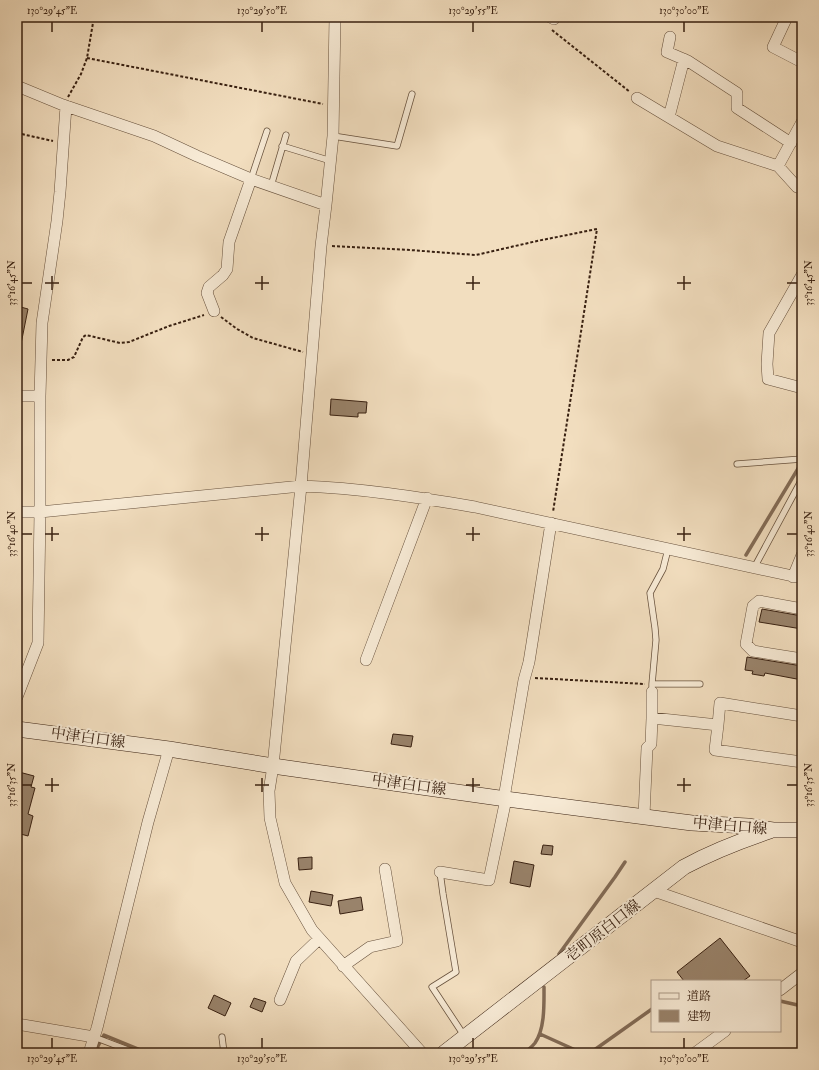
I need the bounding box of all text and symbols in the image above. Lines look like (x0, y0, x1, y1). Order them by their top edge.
text: 130°29'45"E (27, 5, 77, 17)
text: 130°29'50"E (237, 5, 287, 17)
text: 130°29'55"E (448, 5, 498, 17)
text: 130°30'00"E (659, 5, 709, 17)
text: 33°16'45"N (6, 260, 18, 306)
text: 33°16'45"N (803, 260, 815, 306)
text: 33°16'40"N (6, 511, 18, 557)
text: 33°16'40"N (803, 511, 815, 557)
street label: 中津白口線 (50, 723, 126, 753)
text: 33°16'35"N (6, 763, 18, 807)
text: 33°16'35"N (803, 763, 815, 807)
street label: 中津白口線 (371, 770, 447, 800)
street label: 中津白口線 (692, 813, 768, 839)
street label: 壱町原白口線 (562, 896, 644, 966)
legend (651, 980, 781, 1032)
text: 道路 (687, 989, 711, 1004)
text: 建物 (687, 1009, 711, 1024)
text: 130°29'45"E (27, 1053, 77, 1065)
text: 130°29'50"E (237, 1053, 287, 1065)
text: 130°29'55"E (448, 1053, 498, 1065)
text: 130°30'00"E (659, 1053, 709, 1065)

